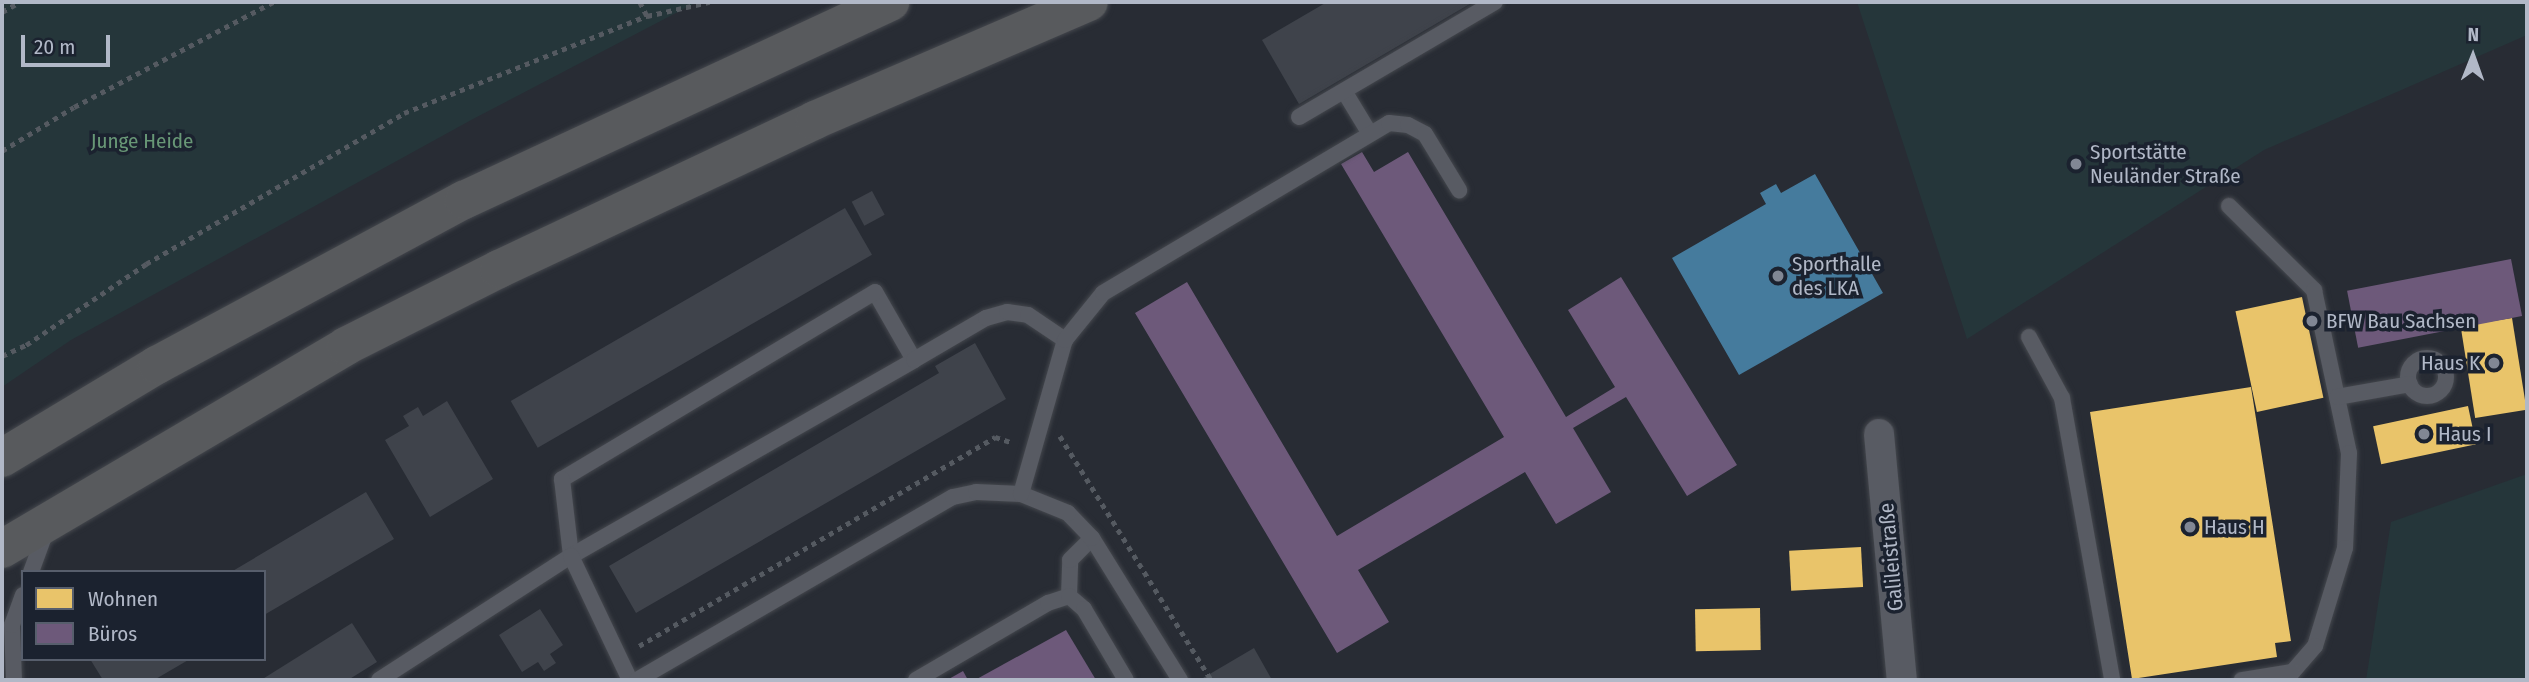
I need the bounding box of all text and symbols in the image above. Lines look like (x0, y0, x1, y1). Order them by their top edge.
scale bar (24, 21, 114, 65)
north arrow (2438, 21, 2508, 91)
text: N (2467, 23, 2479, 46)
text: 20 m (34, 34, 75, 60)
park label: Junge Heide (91, 128, 193, 154)
place label: Sportstätte Neuländer Straße (2090, 139, 2241, 189)
marker: Sportstätte Neuländer Straße (2068, 156, 2084, 172)
place label: Sporthalle des LKA (1792, 251, 1881, 301)
marker: Sporthalle des LKA (1770, 268, 1786, 284)
place label: BFW Bau Sachsen (2326, 308, 2476, 334)
marker: BFW Bau Sachsen (2304, 313, 2320, 329)
place label: Haus K (2421, 350, 2480, 376)
marker: Haus K (2486, 355, 2502, 371)
place label: Haus I (2438, 421, 2491, 447)
marker: Haus I (2416, 426, 2432, 442)
street label: Galileistraße (1874, 502, 1908, 612)
place label: Haus H (2204, 514, 2265, 540)
marker: Haus H (2182, 519, 2198, 535)
legend (21, 570, 266, 661)
text: Wohnen (88, 586, 158, 612)
text: Büros (88, 621, 137, 647)

